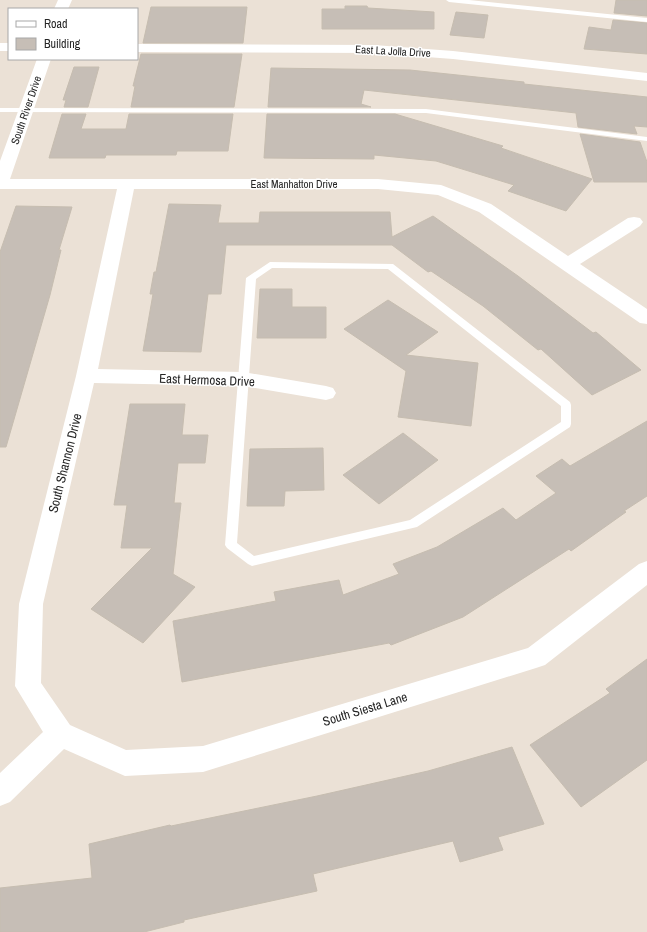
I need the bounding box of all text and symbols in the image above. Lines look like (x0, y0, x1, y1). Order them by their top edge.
legend (8, 8, 138, 60)
text: Road (44, 16, 68, 32)
text: Building (44, 36, 81, 52)
street label: East La Jolla Drive (355, 42, 431, 60)
street label: South River Drive (8, 74, 44, 146)
street label: East Manhatton Drive (250, 177, 338, 191)
street label: East Hermosa Drive (159, 370, 255, 390)
street label: South Shannon Drive (44, 411, 86, 515)
street label: South Siesta Lane (321, 688, 409, 730)

